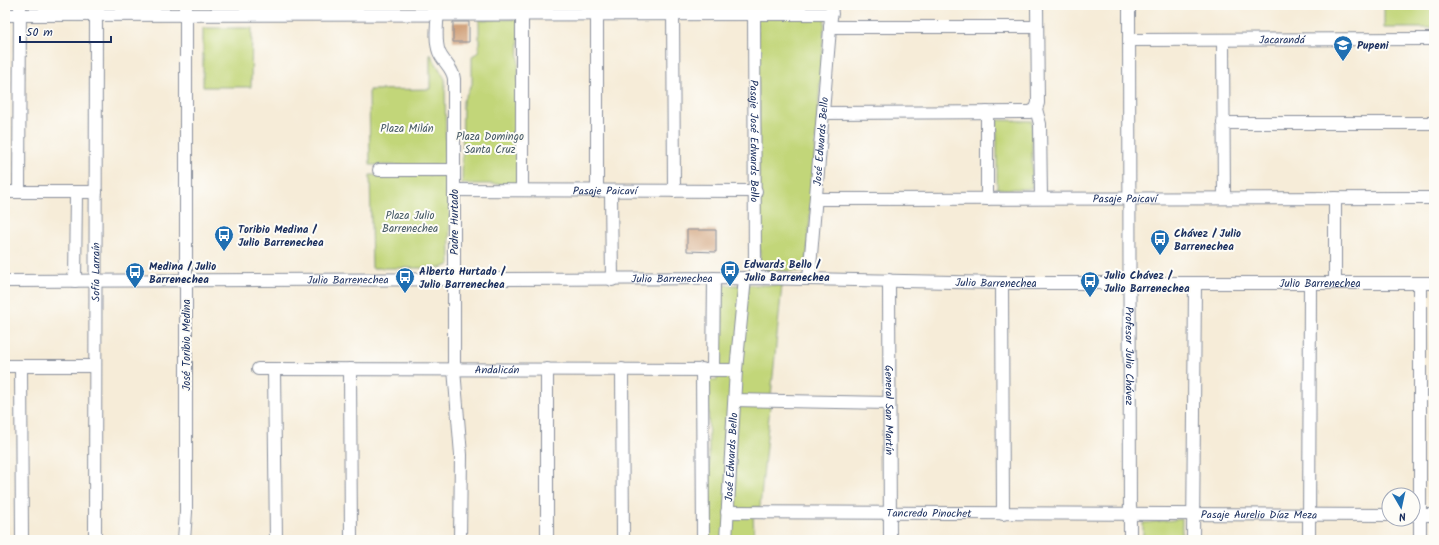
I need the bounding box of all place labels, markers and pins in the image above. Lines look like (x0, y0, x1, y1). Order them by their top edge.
school or university icon: Pupeni (1332, 34, 1354, 62)
place label: Pupeni (1357, 37, 1390, 55)
place label: Toribio Medina / Julio Barrenechea (238, 221, 324, 252)
bus stop icon: Toribio Medina / Julio Barrenechea (213, 224, 235, 252)
place label: Chávez / Julio Barrenechea (1174, 225, 1241, 256)
bus stop icon: Chávez / Julio Barrenechea (1149, 228, 1171, 256)
place label: Edwards Bello / Julio Barrenechea (744, 256, 830, 287)
place label: Medina / Julio Barrenechea (149, 258, 216, 289)
bus stop icon: Edwards Bello / Julio Barrenechea (719, 259, 741, 287)
bus stop icon: Medina / Julio Barrenechea (124, 261, 146, 289)
place label: Alberto Hurtado / Julio Barrenechea (419, 263, 506, 294)
bus stop icon: Alberto Hurtado / Julio Barrenechea (394, 266, 416, 294)
place label: Julio Chávez / Julio Barrenechea (1104, 267, 1190, 298)
bus stop icon: Julio Chávez / Julio Barrenechea (1079, 270, 1101, 298)

